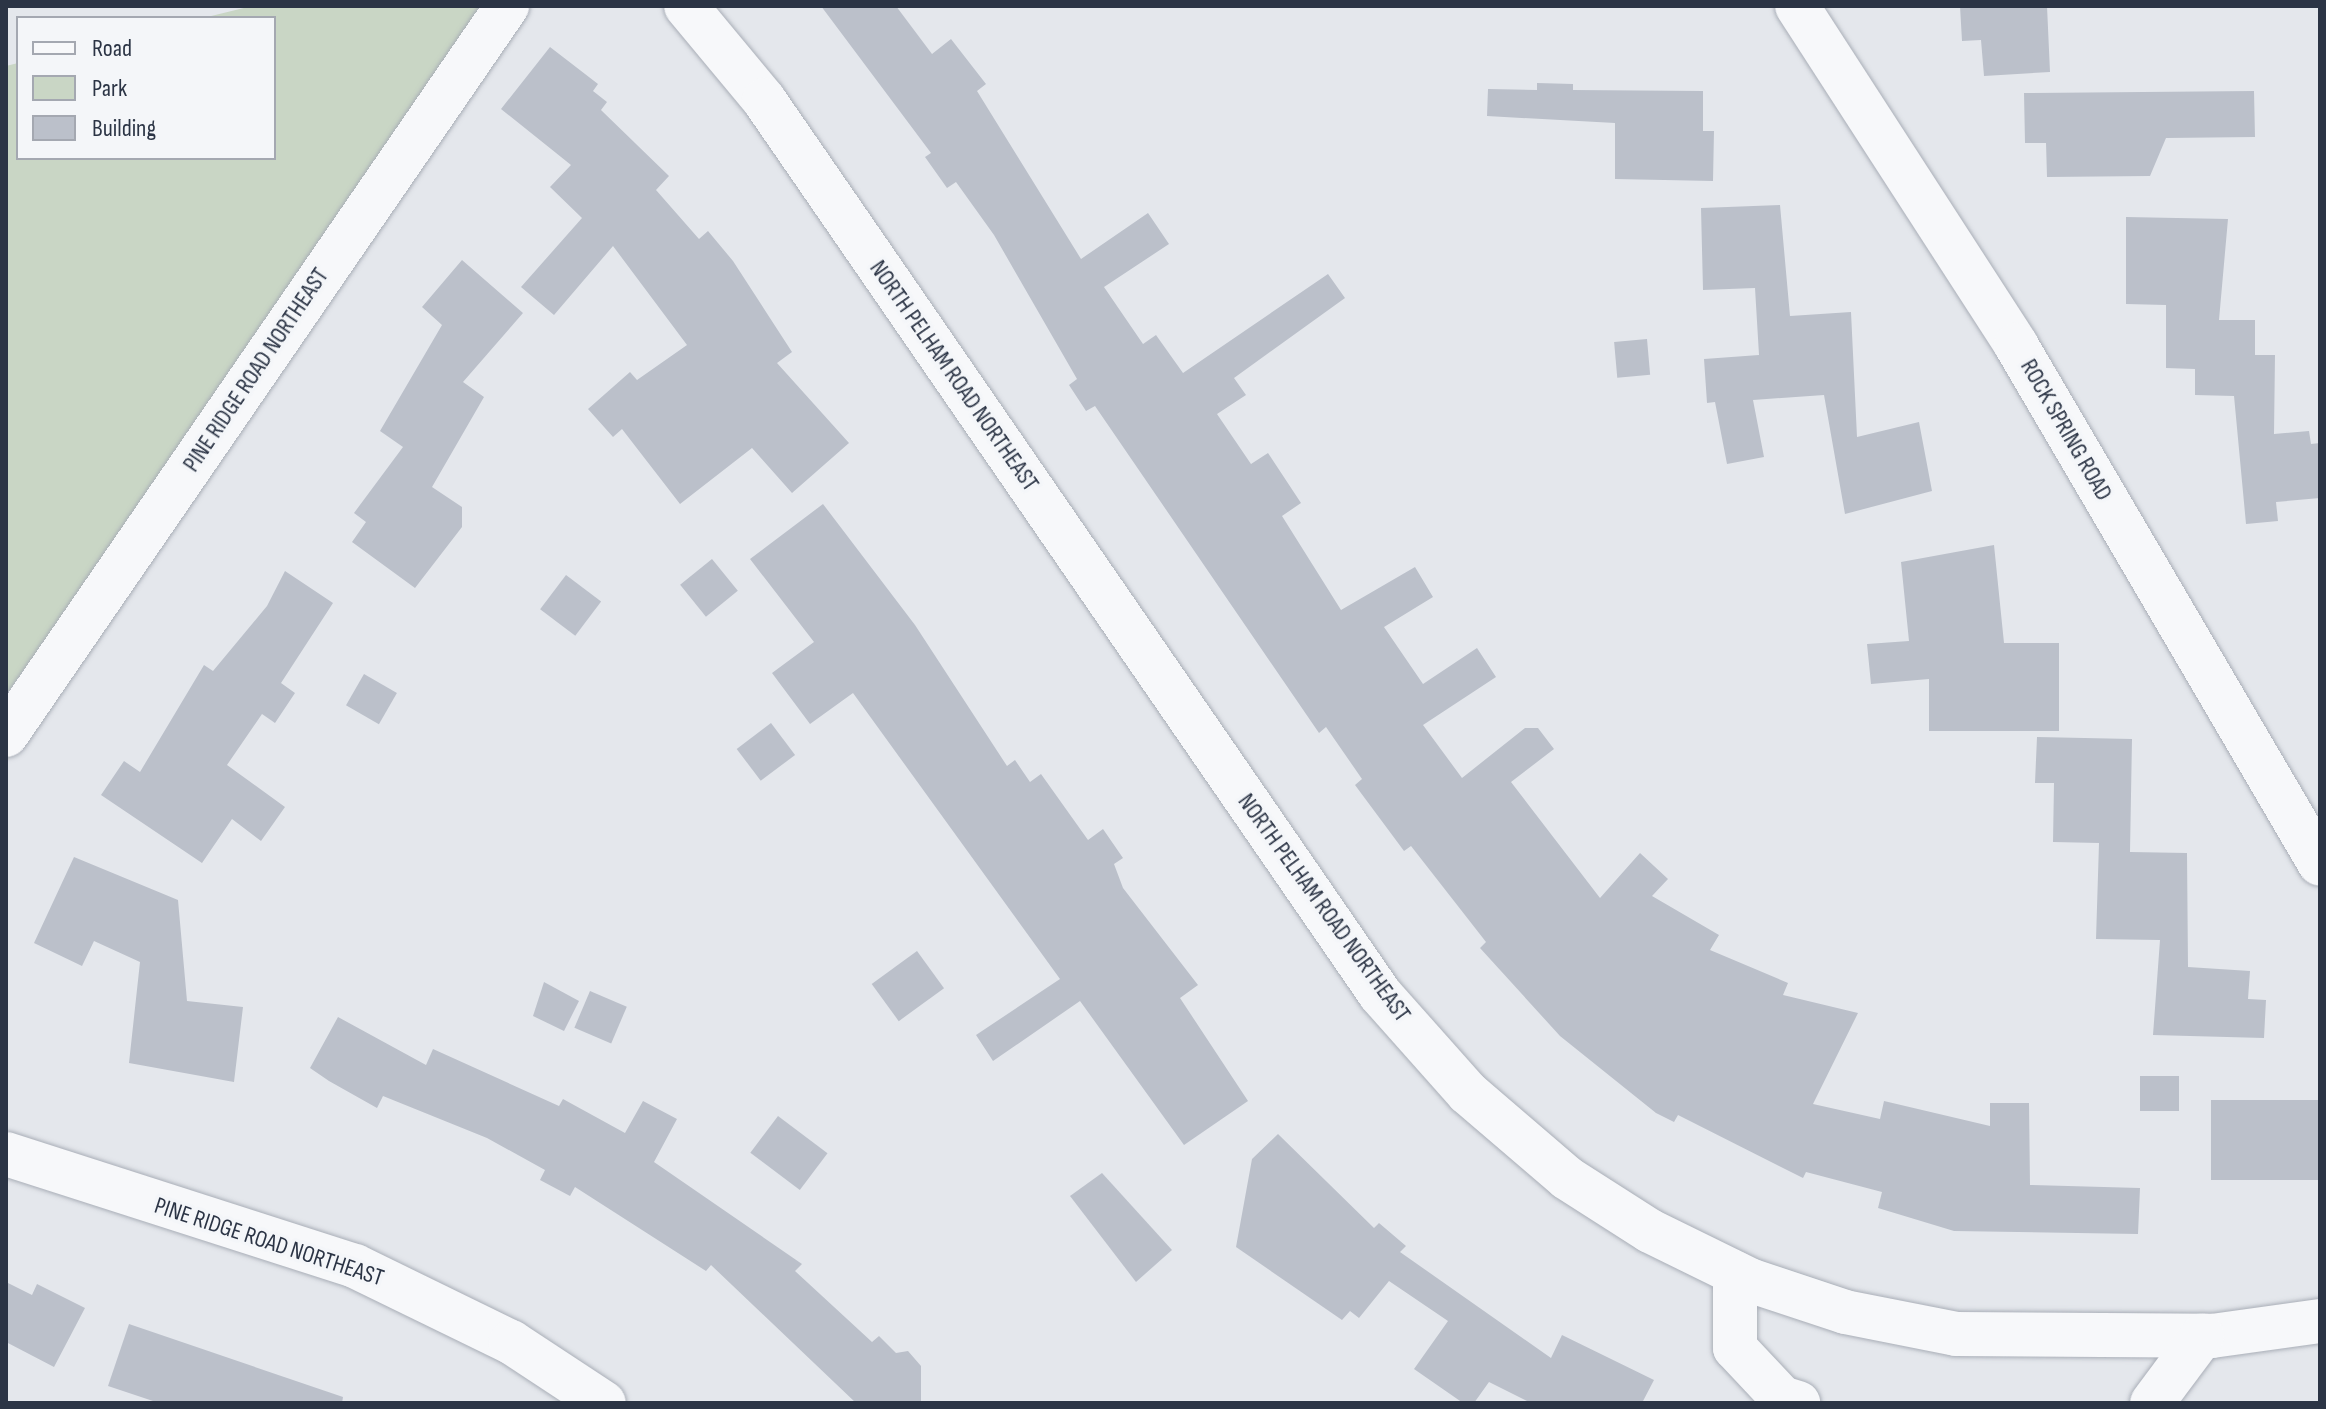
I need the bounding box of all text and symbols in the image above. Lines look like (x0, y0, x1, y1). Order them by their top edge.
legend (16, 16, 276, 160)
text: Road (92, 34, 132, 63)
text: Park (92, 74, 127, 103)
text: Building (92, 114, 156, 143)
street label: NORTH PELHAM ROAD NORTHEAST (863, 255, 1045, 497)
street label: PINE RIDGE ROAD NORTHEAST (177, 263, 335, 477)
street label: ROCK SPRING ROAD (2014, 354, 2118, 506)
street label: NORTH PELHAM ROAD NORTHEAST (1231, 788, 1417, 1028)
street label: PINE RIDGE ROAD NORTHEAST (151, 1191, 387, 1293)

